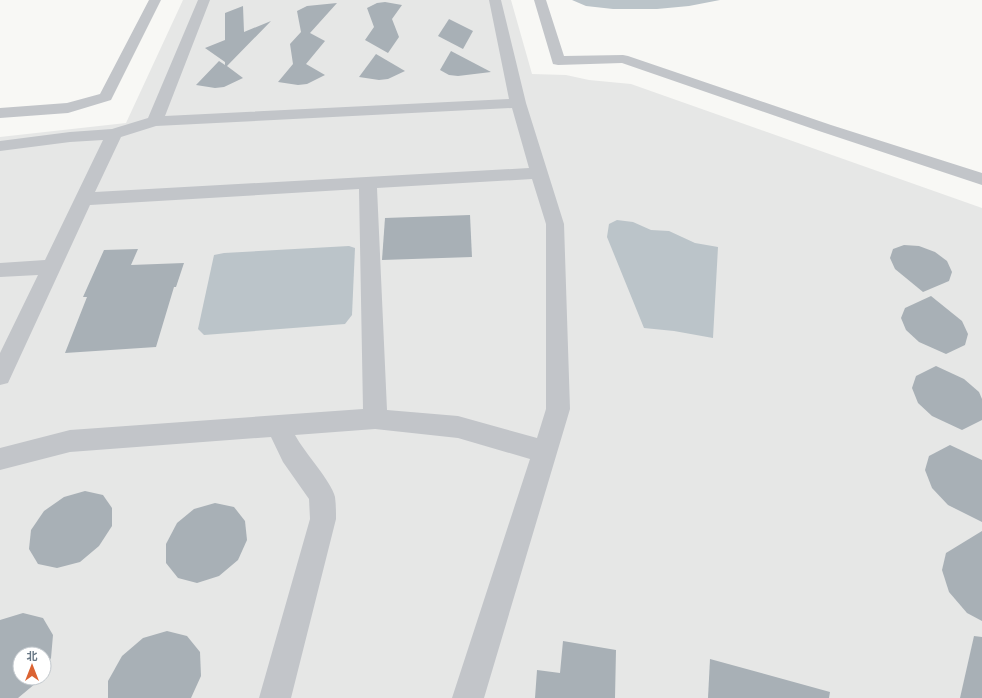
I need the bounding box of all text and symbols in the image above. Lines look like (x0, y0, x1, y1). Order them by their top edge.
north arrow (12, 646, 52, 686)
text: 北 (27, 648, 38, 664)

